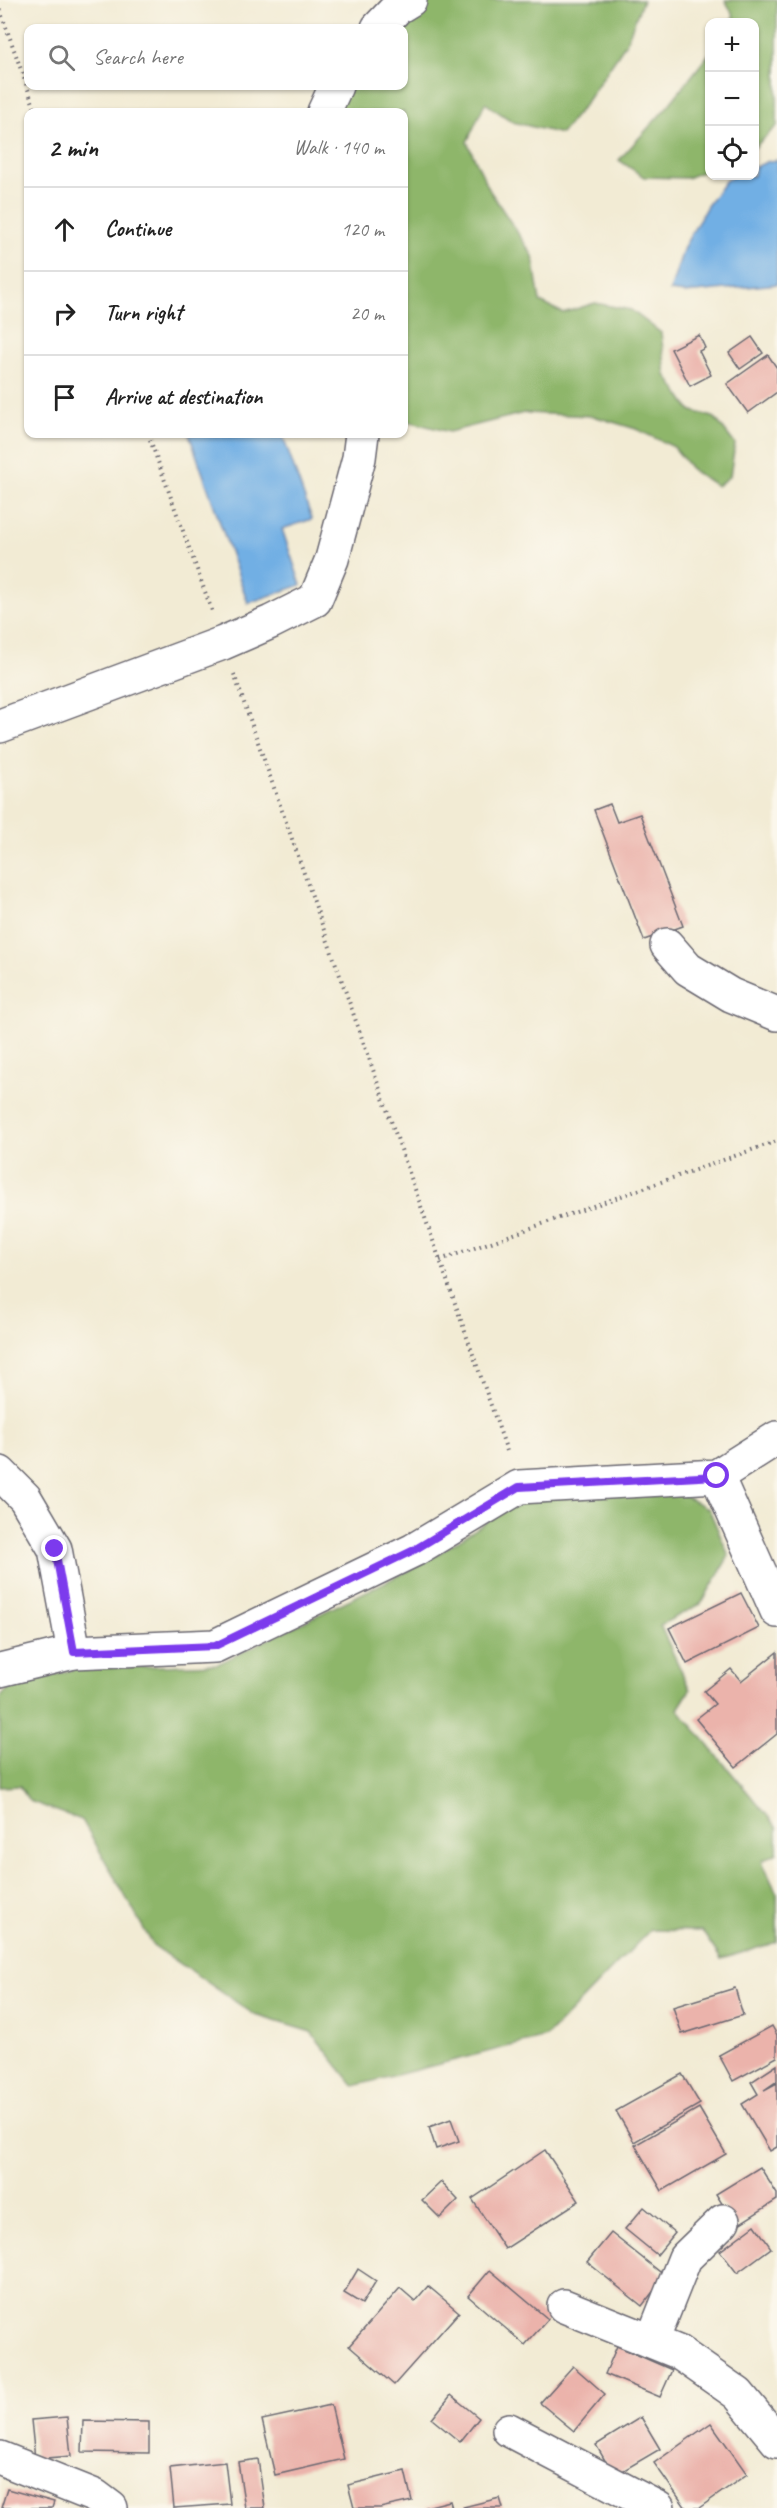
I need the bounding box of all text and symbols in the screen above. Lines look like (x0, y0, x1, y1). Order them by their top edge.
map controls (705, 18, 759, 180)
button: + (705, 18, 759, 72)
search box (24, 24, 408, 90)
icon: search (45, 41, 78, 74)
text: Search here (93, 43, 183, 71)
button: − (705, 72, 759, 126)
button: locate (705, 126, 759, 180)
text: 2 min (48, 131, 98, 164)
text: Walk · 140 m (294, 135, 384, 160)
icon: ahead (48, 213, 81, 246)
text: Continue (105, 215, 171, 243)
text: 120 m (341, 217, 384, 242)
icon: right (48, 297, 81, 330)
text: Turn right (105, 299, 182, 327)
text: 20 m (350, 301, 384, 326)
icon: arrive (48, 381, 81, 414)
text: Arrive at destination (105, 383, 262, 411)
route start (703, 1462, 729, 1488)
route end (41, 1535, 67, 1561)

